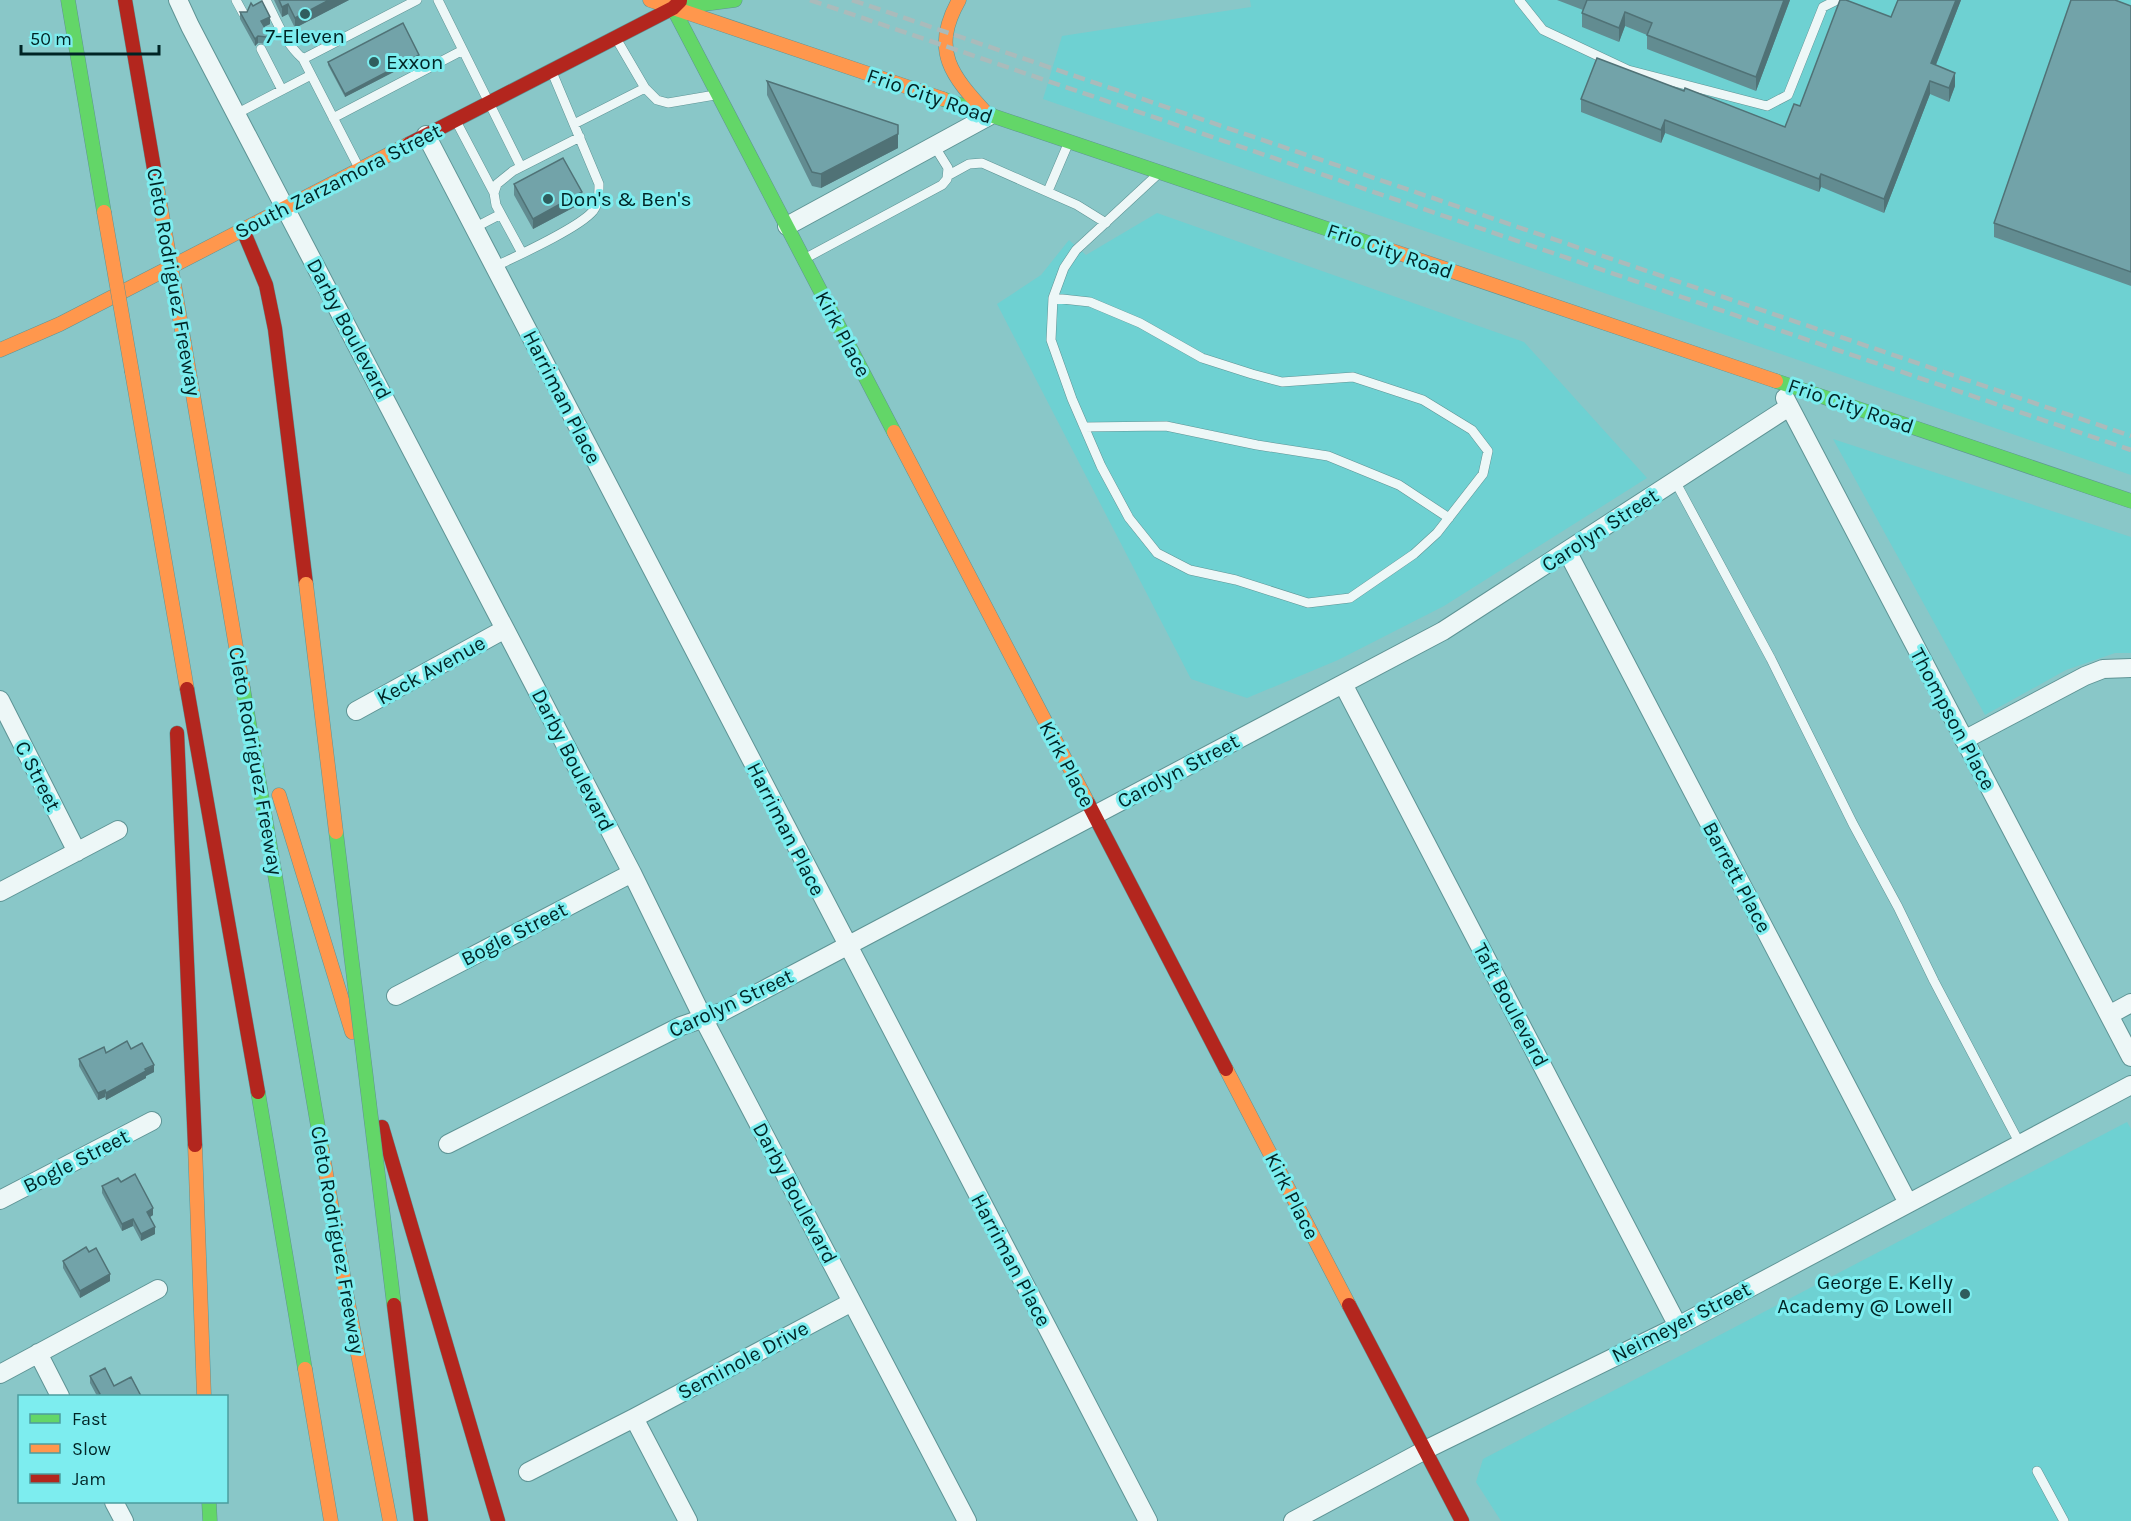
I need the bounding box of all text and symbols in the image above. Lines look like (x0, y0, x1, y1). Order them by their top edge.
marker: 7-Eleven (298, 7, 312, 21)
scale bar (21, 18, 159, 56)
place label: 7-Eleven (265, 24, 345, 48)
text: 50 m (30, 28, 72, 50)
place label: Exxon (386, 50, 443, 74)
marker: Exxon (367, 55, 381, 69)
street label: Frio City Road (864, 63, 996, 129)
street label: South Zarzamora Street (231, 118, 445, 244)
street label: Cleto Rodriguez Freeway (142, 166, 206, 398)
place label: Don's & Ben's (560, 187, 691, 211)
marker: Don's & Ben's (541, 192, 555, 206)
street label: Frio City Road (1324, 218, 1456, 284)
street label: Darby Boulevard (302, 254, 396, 404)
street label: Kirk Place (810, 287, 876, 381)
street label: Harriman Place (518, 326, 606, 468)
street label: Frio City Road (1785, 373, 1917, 439)
street label: Carolyn Street (1537, 483, 1663, 577)
street label: Keck Avenue (373, 630, 489, 710)
street label: Thompson Place (1905, 644, 2001, 794)
street label: Cleto Rodriguez Freeway (224, 645, 288, 877)
street label: Darby Boulevard (527, 685, 619, 835)
street label: Kirk Place (1034, 717, 1100, 811)
street label: Carolyn Street (1113, 729, 1243, 813)
street label: C Street (10, 737, 66, 815)
street label: Harriman Place (742, 758, 830, 900)
street label: Barrett Place (1698, 817, 1776, 937)
street label: Bogle Street (457, 897, 571, 971)
street label: Taft Boulevard (1468, 939, 1554, 1071)
street label: Carolyn Street (665, 964, 797, 1042)
street label: Darby Boulevard (748, 1118, 842, 1268)
street label: Bogle Street (19, 1124, 133, 1198)
street label: Cleto Rodriguez Freeway (306, 1124, 370, 1356)
street label: Kirk Place (1260, 1149, 1324, 1243)
street label: Harriman Place (966, 1190, 1056, 1330)
place label: George E. Kelly Academy @ Lowell (1777, 1270, 1953, 1318)
street label: Neimeyer Street (1608, 1277, 1755, 1367)
marker: George E. Kelly Academy @ Lowell (1958, 1287, 1972, 1301)
street label: Seminole Drive (674, 1316, 812, 1404)
legend (18, 1395, 228, 1503)
text: Fast (72, 1408, 107, 1430)
text: Slow (72, 1438, 111, 1460)
text: Jam (72, 1468, 106, 1490)

